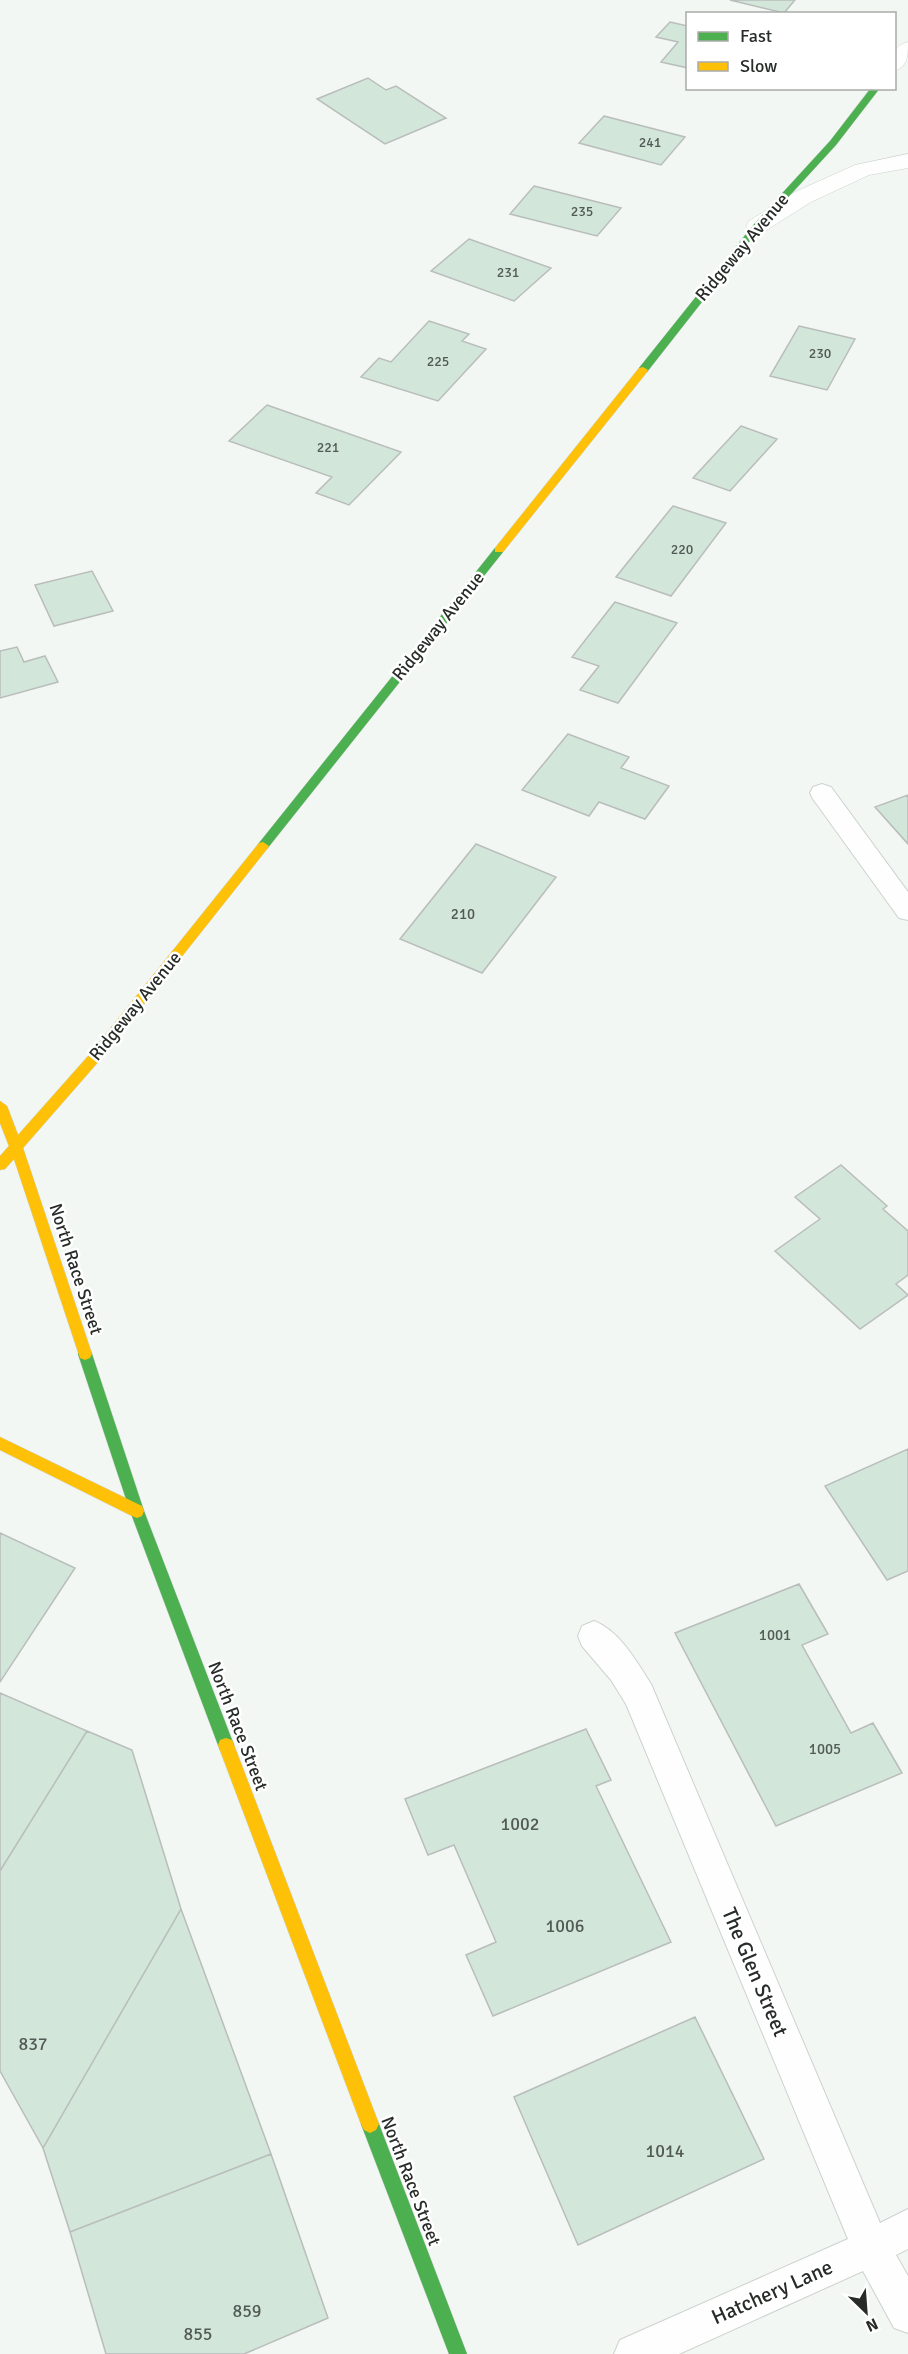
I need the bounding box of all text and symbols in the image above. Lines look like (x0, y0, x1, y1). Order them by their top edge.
legend (686, 12, 896, 90)
text: Fast (740, 25, 772, 47)
text: Slow (740, 55, 777, 77)
house number: 241 (639, 134, 661, 151)
street label: Ridgeway Avenue (691, 189, 793, 305)
house number: 235 (571, 203, 593, 220)
house number: 231 (497, 264, 519, 281)
house number: 230 (809, 345, 831, 362)
house number: 225 (427, 353, 449, 370)
house number: 221 (317, 439, 339, 456)
house number: 220 (671, 541, 693, 558)
street label: Ridgeway Avenue (387, 567, 489, 685)
house number: 210 (451, 905, 475, 923)
street label: Ridgeway Avenue (84, 947, 186, 1065)
street label: North Race Street (44, 1201, 108, 1337)
house number: 1001 (759, 1626, 791, 1644)
street label: North Race Street (203, 1658, 273, 1794)
house number: 1005 (809, 1740, 841, 1758)
house number: 1002 (501, 1813, 539, 1835)
street label: The Glen Street (716, 1904, 794, 2040)
house number: 1006 (546, 1915, 584, 1937)
house number: 837 (18, 2033, 48, 2055)
street label: North Race Street (376, 2113, 446, 2249)
house number: 1014 (646, 2140, 685, 2162)
street label: Hatchery Lane (707, 2254, 837, 2330)
north arrow (836, 2282, 896, 2342)
house number: 859 (232, 2300, 262, 2322)
text: N (863, 2313, 881, 2336)
house number: 855 (183, 2323, 213, 2345)

